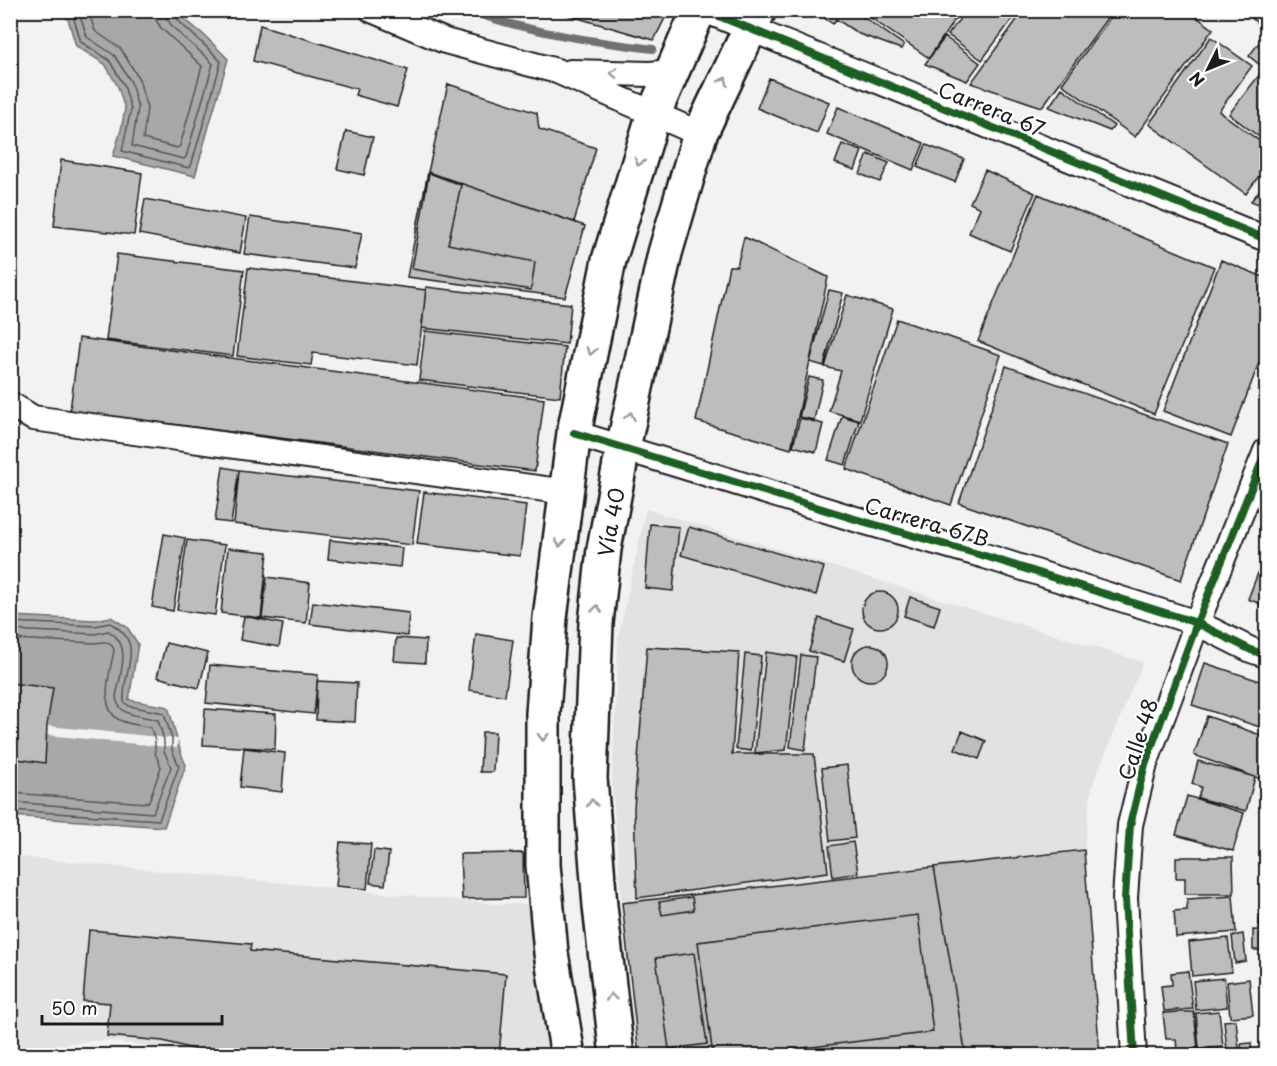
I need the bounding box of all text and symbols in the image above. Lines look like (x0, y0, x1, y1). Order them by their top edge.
north arrow (1178, 39, 1238, 99)
one-way arrow (610, 67, 619, 80)
text: N (1183, 67, 1209, 93)
street label: Carrera 67 (934, 72, 1050, 144)
one-way arrow (717, 77, 729, 88)
one-way arrow (634, 156, 646, 167)
one-way arrow (585, 345, 598, 355)
one-way arrow (623, 412, 636, 422)
street label: Vía 40 (588, 485, 632, 559)
street label: Carrera 67B (861, 488, 993, 554)
one-way arrow (554, 539, 566, 548)
one-way arrow (590, 604, 603, 613)
street label: Calle 48 (1109, 694, 1165, 784)
one-way arrow (537, 733, 549, 742)
one-way arrow (586, 799, 599, 808)
scale bar (42, 988, 222, 1026)
one-way arrow (605, 993, 617, 1002)
text: 50 m (51, 994, 98, 1021)

